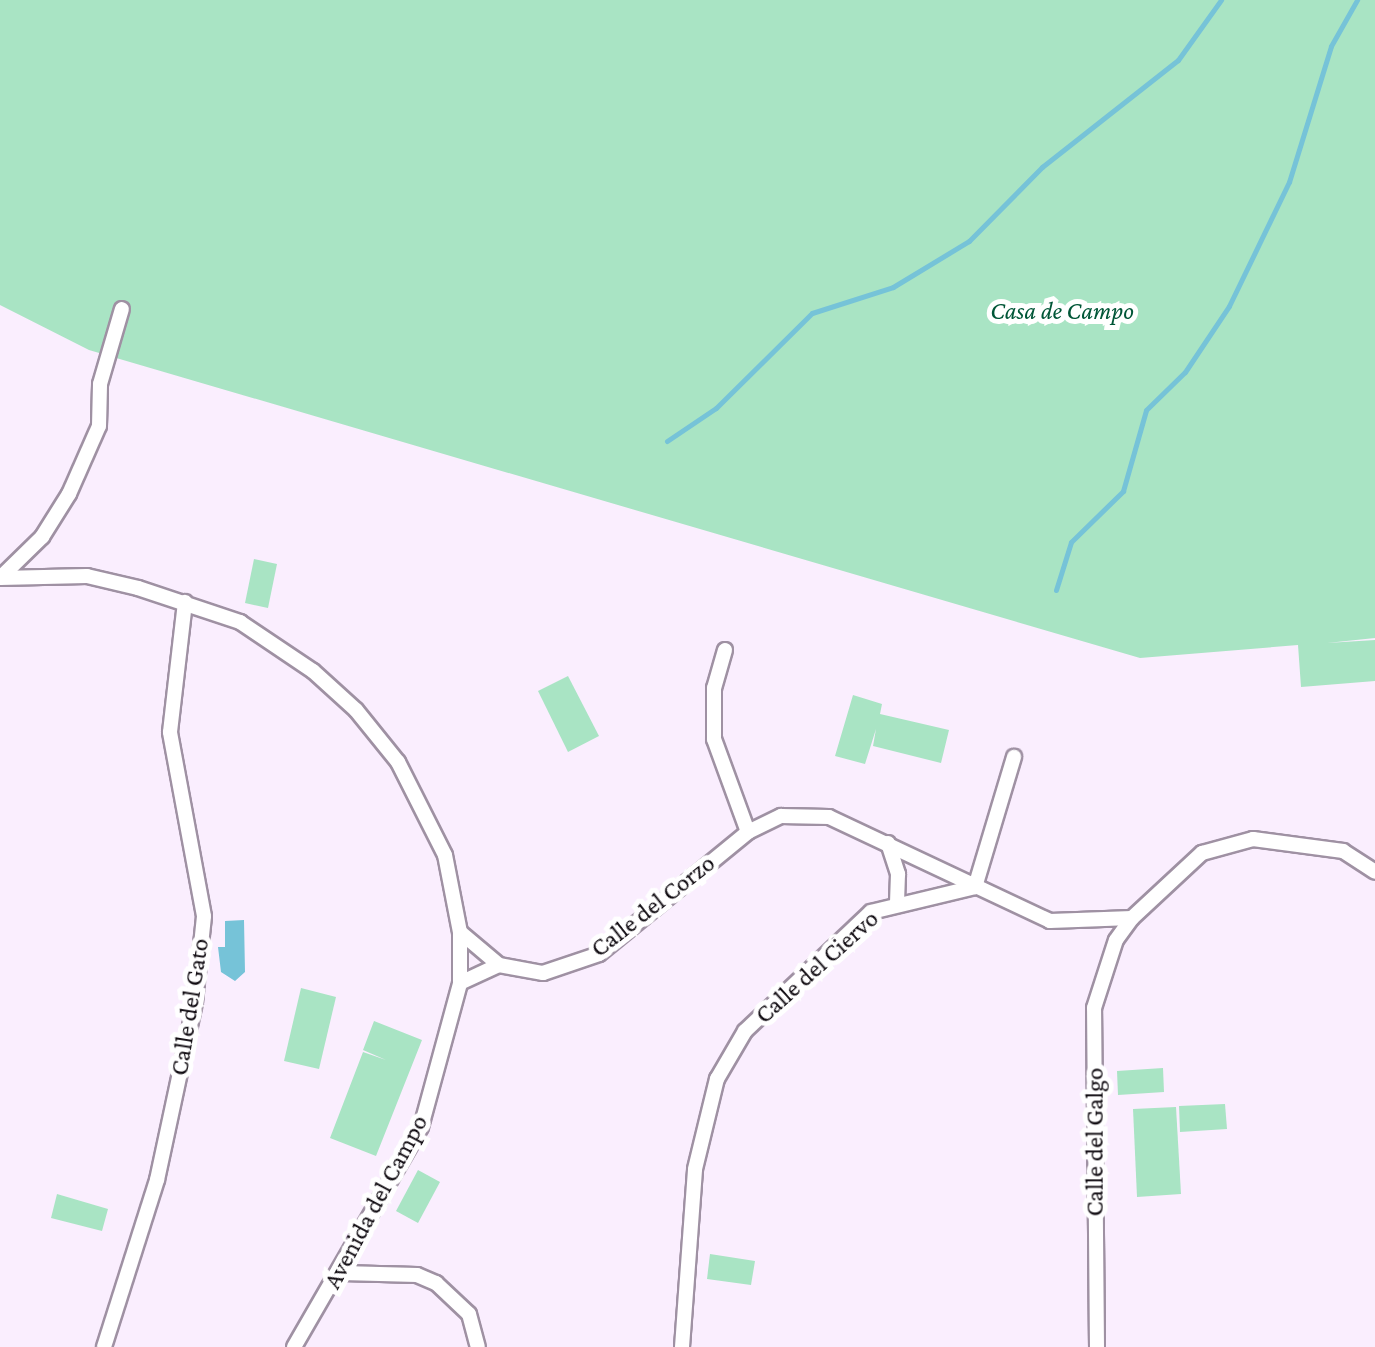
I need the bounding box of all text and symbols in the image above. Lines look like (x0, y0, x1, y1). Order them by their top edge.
park label: Casa de Campo (990, 296, 1134, 326)
street label: Calle del Corzo (585, 848, 721, 964)
street label: Calle del Ciervo (749, 904, 885, 1030)
street label: Calle del Gato (164, 936, 216, 1078)
street label: Calle del Galgo (1080, 1068, 1110, 1216)
street label: Avenida del Campo (318, 1110, 434, 1294)

